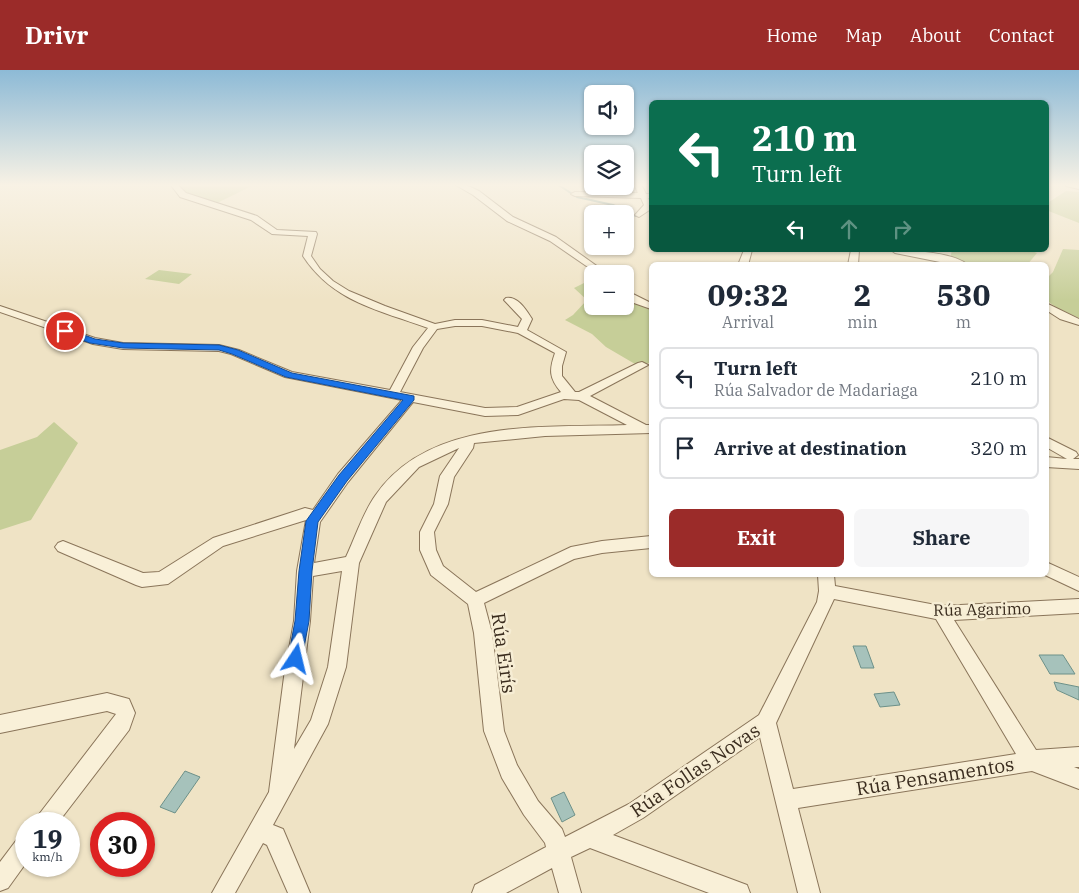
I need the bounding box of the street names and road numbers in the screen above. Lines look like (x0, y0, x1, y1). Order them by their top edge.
street label: Rúa Agarimo (933, 598, 1031, 620)
street label: Rúa Eirís (486, 611, 522, 695)
street label: Rúa Follas Novas (626, 718, 764, 822)
street label: Rúa Pensamentos (854, 752, 1016, 800)

